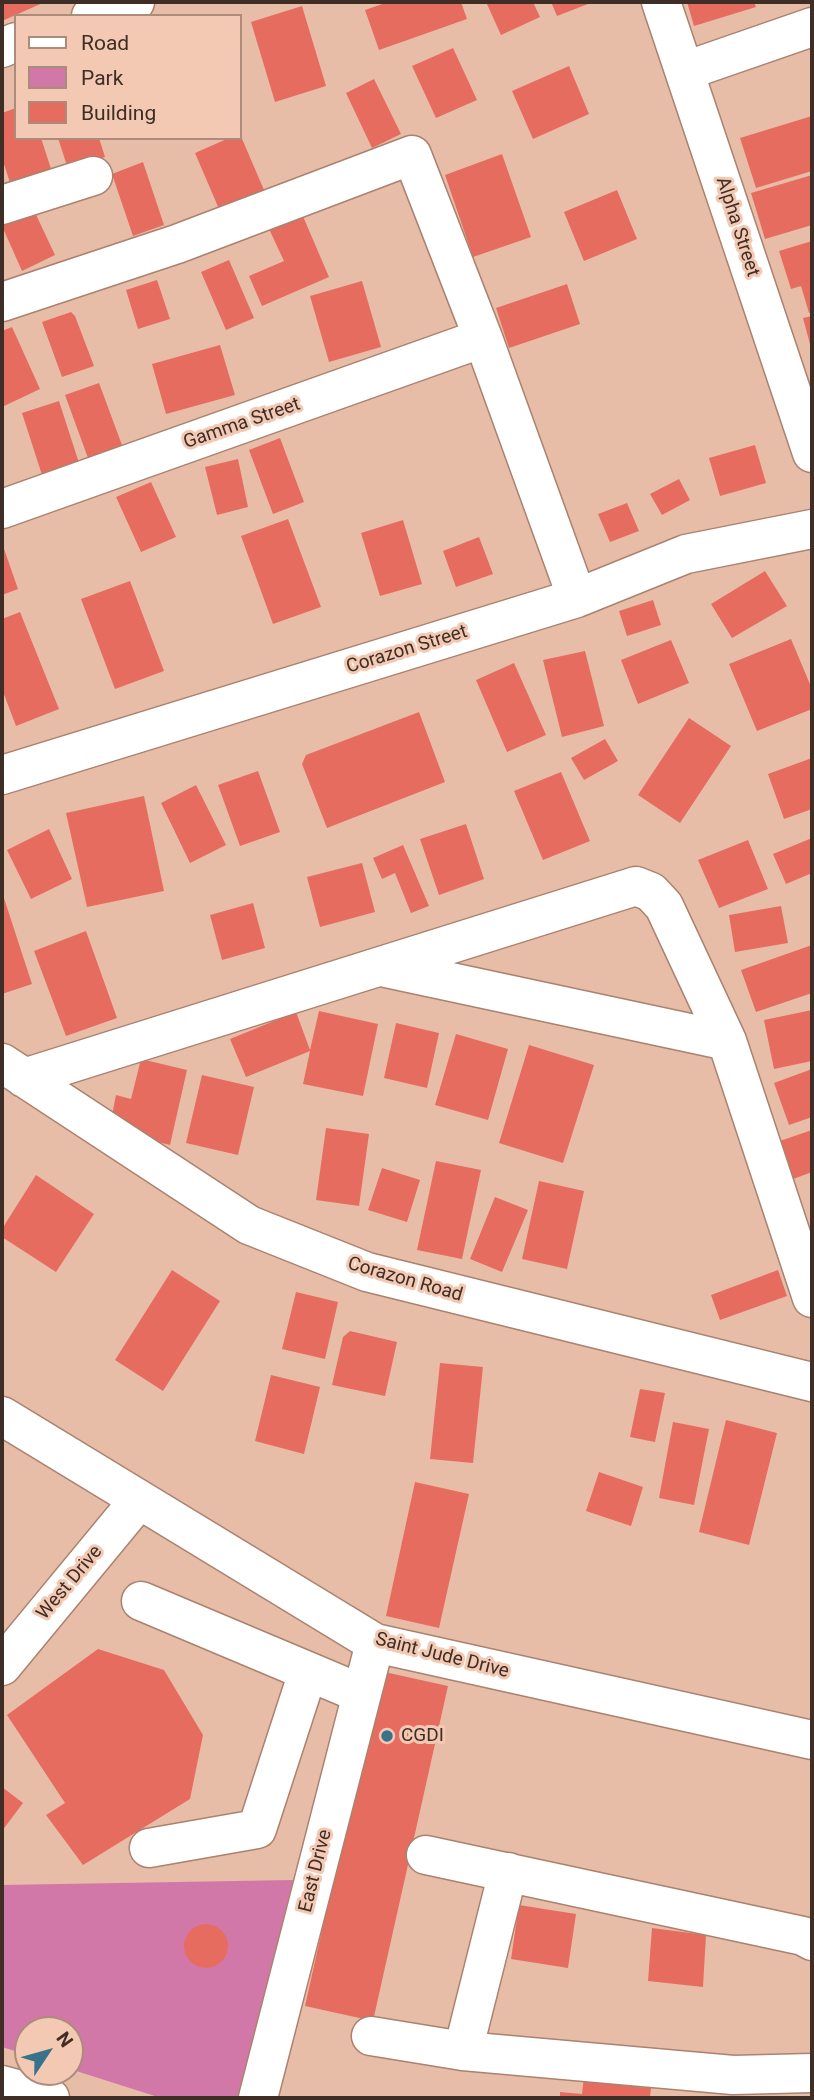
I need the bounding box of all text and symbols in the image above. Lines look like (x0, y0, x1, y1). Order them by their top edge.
legend (14, 14, 242, 140)
text: Road (81, 31, 129, 55)
text: Park (81, 66, 123, 90)
text: Building (81, 101, 156, 125)
street label: Alpha Street (710, 174, 764, 280)
street label: Gamma Street (181, 393, 303, 455)
street label: Corazon Street (344, 621, 470, 679)
street label: Corazon Road (345, 1253, 465, 1307)
street label: West Drive (32, 1541, 108, 1625)
street label: Saint Jude Drive (373, 1628, 511, 1684)
place label: CGDI (401, 1725, 444, 1747)
marker: CGDI (379, 1728, 395, 1744)
street label: East Drive (295, 1827, 337, 1915)
north arrow (14, 2016, 84, 2086)
text: N (52, 2027, 78, 2052)

